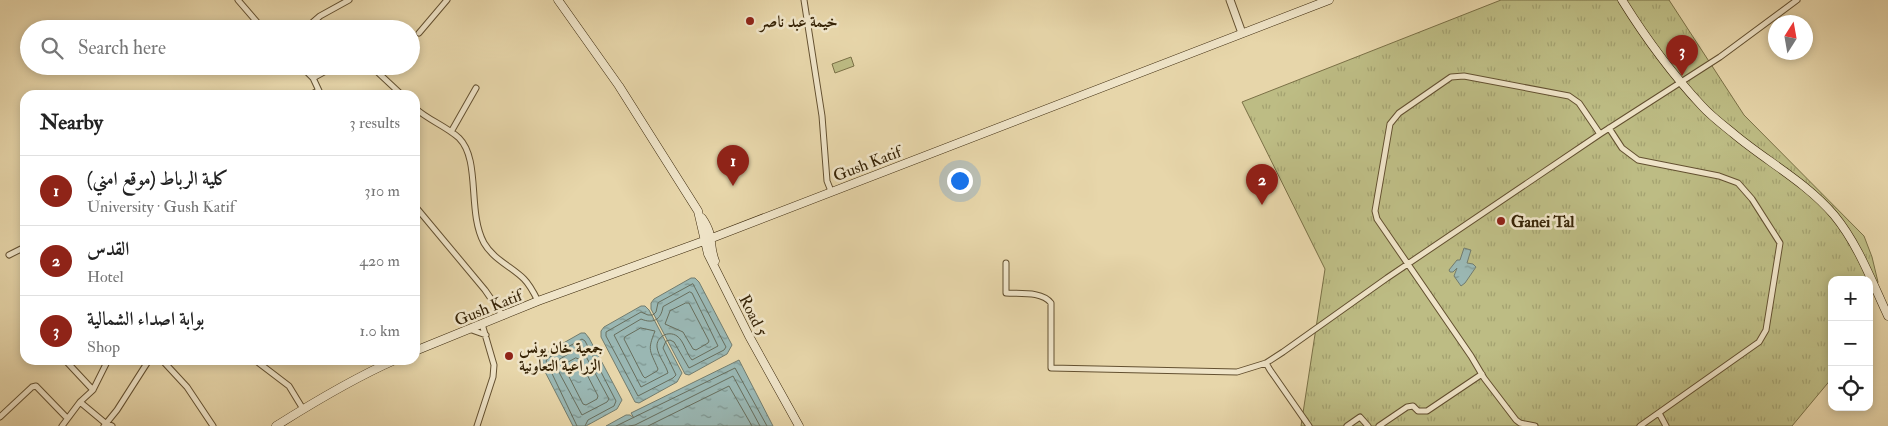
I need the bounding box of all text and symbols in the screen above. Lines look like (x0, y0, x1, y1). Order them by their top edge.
place label: خيمة عبد ناصر (758, 12, 838, 33)
marker: خيمة عبد ناصر (744, 15, 756, 27)
north arrow (1768, 15, 1813, 60)
search box (20, 20, 420, 75)
icon: search (38, 34, 66, 62)
pin: 3 (1666, 35, 1698, 76)
text: Search here (78, 36, 166, 60)
text: Nearby (40, 109, 103, 136)
text: 3 results (349, 113, 400, 133)
street label: Gush Katif (830, 141, 907, 186)
pin: 1 (717, 145, 749, 186)
pin: 2 (1246, 164, 1278, 205)
text: كلية الرباط (موقع امني) (87, 167, 229, 191)
your location (947, 168, 973, 194)
text: 1 (53, 181, 59, 201)
text: 310 m (364, 181, 400, 201)
text: University · Gush Katif (87, 197, 235, 217)
place label: Ganei Tal (1511, 212, 1575, 232)
marker: Ganei Tal (1495, 215, 1507, 227)
text: القدس (87, 237, 129, 261)
text: 2 (52, 251, 60, 271)
text: 420 m (359, 251, 400, 271)
text: Hotel (87, 267, 124, 287)
map controls (1828, 276, 1873, 411)
button: + (1828, 276, 1873, 321)
street label: Gush Katif (452, 284, 528, 331)
street label: Road 5 (734, 291, 772, 340)
text: بوابة اصداء الشمالية (87, 307, 204, 331)
text: 3 (53, 321, 59, 341)
text: 1.0 km (360, 321, 400, 341)
button: − (1828, 321, 1873, 366)
text: Shop (87, 337, 120, 357)
place label: جمعية خان يونس الزراعية التعاونية (519, 338, 603, 376)
marker: جمعية خان يونس الزراعية التعاونية (503, 350, 515, 362)
button: locate (1828, 366, 1873, 411)

